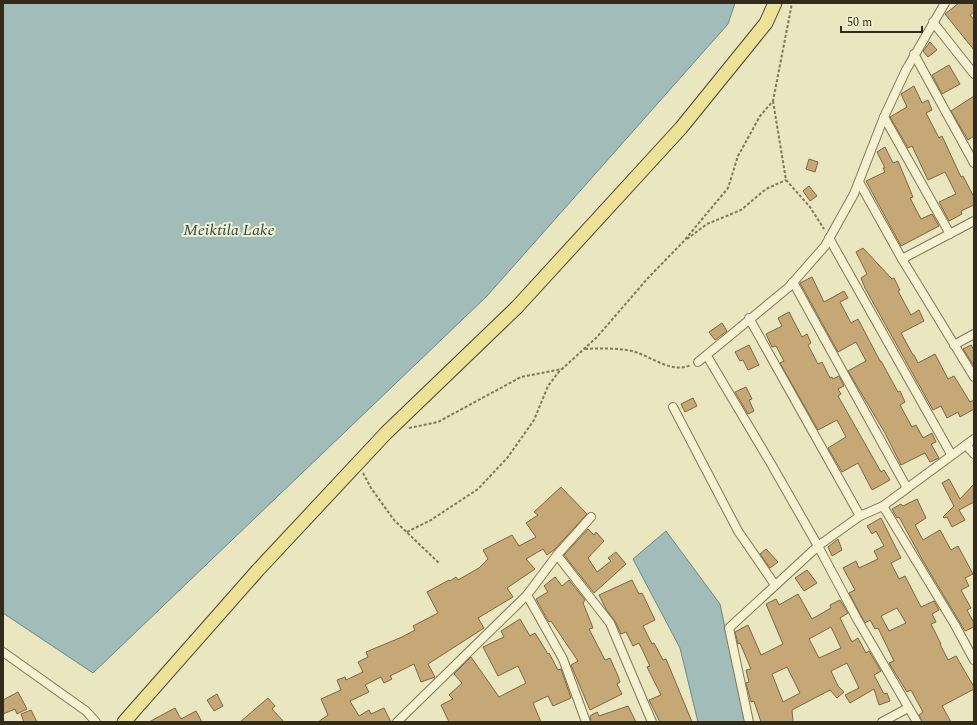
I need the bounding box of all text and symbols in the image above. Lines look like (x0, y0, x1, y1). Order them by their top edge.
scale bar (841, 8, 922, 34)
text: 50 m (847, 13, 872, 32)
water label: Meiktila Lake (183, 218, 275, 242)

